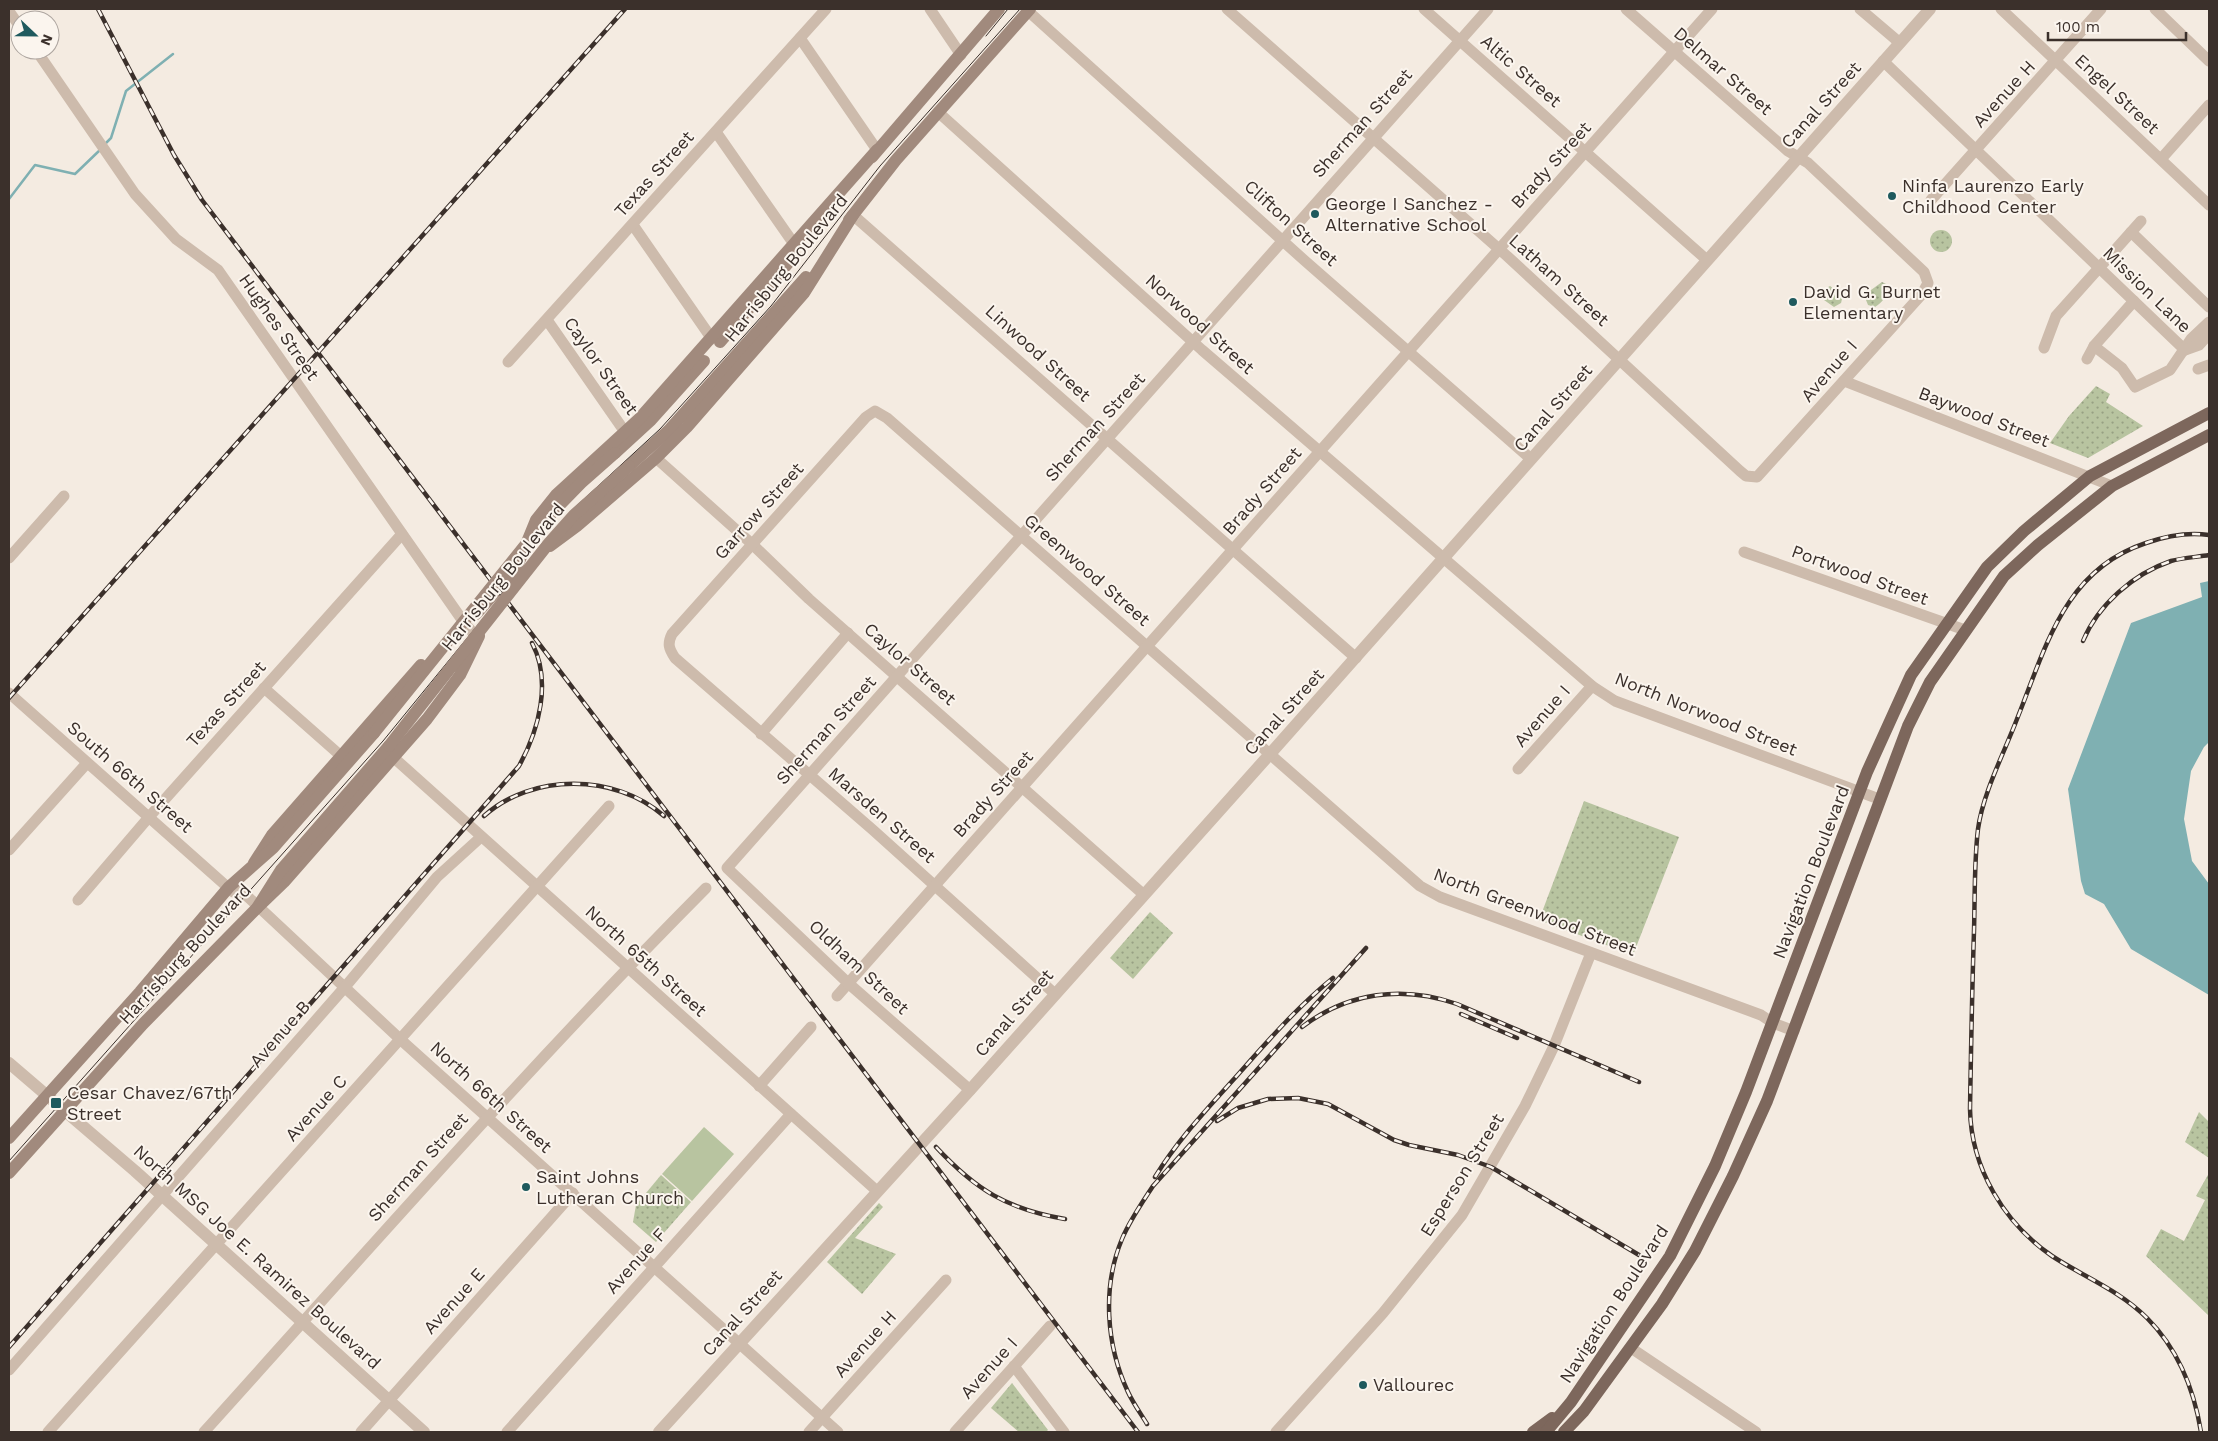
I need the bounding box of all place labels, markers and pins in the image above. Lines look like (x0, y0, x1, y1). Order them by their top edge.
place label: Ninfa Laurenzo Early Childhood Center (1902, 175, 2085, 217)
marker: Ninfa Laurenzo Early Childhood Center (1886, 190, 1898, 202)
place label: George I Sanchez - Alternative School (1325, 193, 1493, 235)
marker: George I Sanchez - Alternative School (1309, 208, 1321, 220)
place label: David G. Burnet Elementary (1803, 281, 1941, 323)
marker: David G. Burnet Elementary (1787, 296, 1799, 308)
place label: Cesar Chavez/67th Street (67, 1082, 232, 1124)
marker: Cesar Chavez/67th Street (49, 1096, 63, 1110)
place label: Saint Johns Lutheran Church (536, 1166, 684, 1208)
marker: Saint Johns Lutheran Church (520, 1181, 532, 1193)
place label: Vallourec (1373, 1374, 1454, 1395)
marker: Vallourec (1357, 1379, 1369, 1391)

